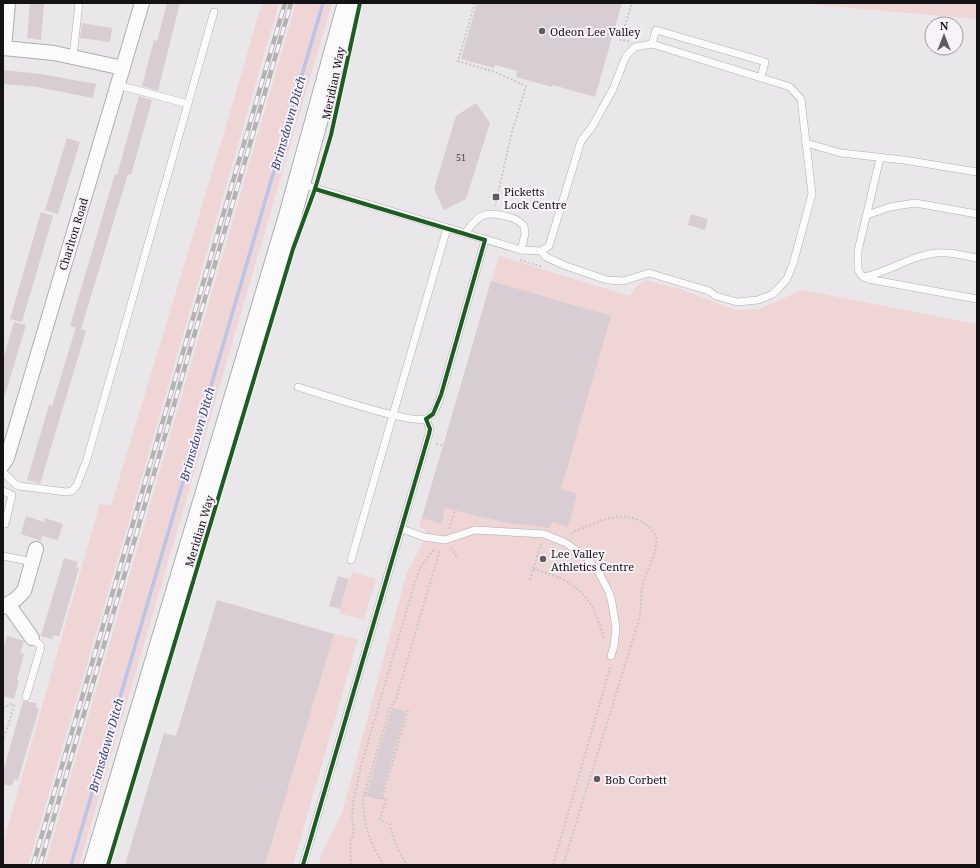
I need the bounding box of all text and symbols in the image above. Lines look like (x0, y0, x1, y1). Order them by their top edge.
north arrow (924, 16, 964, 56)
text: N (940, 18, 949, 33)
place label: Odeon Lee Valley (550, 24, 641, 39)
marker: Odeon Lee Valley (537, 26, 547, 36)
street label: Meridian Way (318, 44, 348, 121)
water label: Brimsdown Ditch (266, 74, 310, 173)
house number: 51 (456, 151, 466, 164)
place label: Picketts Lock Centre (504, 184, 567, 212)
marker: Picketts Lock Centre (491, 192, 501, 202)
street label: Charlton Road (55, 196, 91, 272)
water label: Brimsdown Ditch (175, 385, 219, 484)
street label: Meridian Way (181, 493, 217, 569)
place label: Lee Valley Athletics Centre (551, 546, 634, 574)
marker: Lee Valley Athletics Centre (538, 554, 548, 564)
water label: Brimsdown Ditch (84, 696, 128, 795)
place label: Bob Corbett (605, 772, 667, 787)
marker: Bob Corbett (592, 774, 602, 784)

